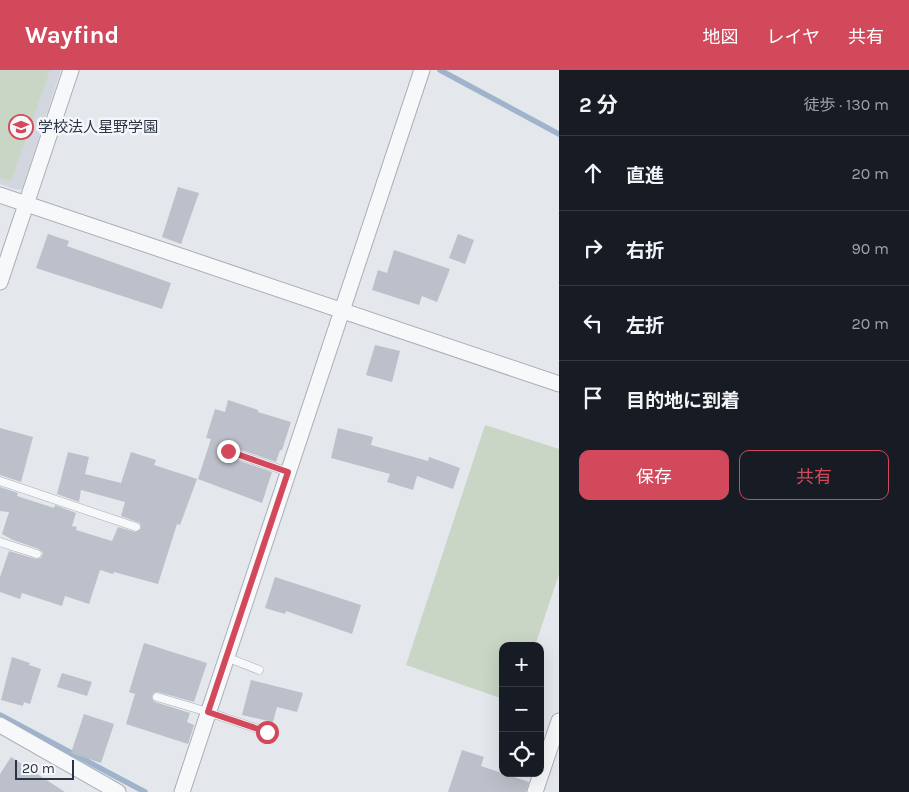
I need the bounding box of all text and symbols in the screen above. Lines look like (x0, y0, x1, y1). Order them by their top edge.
text: Wayfind (25, 21, 119, 49)
text: 地図 (703, 26, 739, 48)
text: レイヤ (767, 26, 820, 48)
text: 共有 (848, 26, 884, 48)
text: 2 分 (579, 93, 618, 117)
text: 徒歩 · 130 m (804, 95, 889, 114)
school or university icon: 学校法人星野学園 (8, 114, 34, 140)
place label: 学校法人星野学園 (38, 118, 158, 136)
icon: ahead (579, 159, 607, 187)
text: 20 m (851, 164, 889, 183)
text: 直進 (626, 165, 664, 187)
icon: right (579, 234, 607, 262)
text: 90 m (851, 239, 889, 258)
text: 右折 (626, 240, 664, 262)
icon: left (579, 309, 607, 337)
text: 20 m (851, 314, 889, 333)
text: 左折 (626, 315, 664, 337)
icon: arrive (579, 384, 607, 412)
text: 目的地に到着 (626, 390, 740, 412)
route end (217, 440, 240, 463)
button: 保存 (579, 450, 729, 500)
button: 共有 (739, 450, 889, 500)
map controls (499, 642, 544, 777)
button: + (499, 642, 544, 687)
button: − (499, 687, 544, 732)
route start (256, 721, 279, 744)
button: locate (499, 732, 544, 777)
scale bar (15, 757, 74, 780)
text: 20 m (22, 760, 55, 777)

